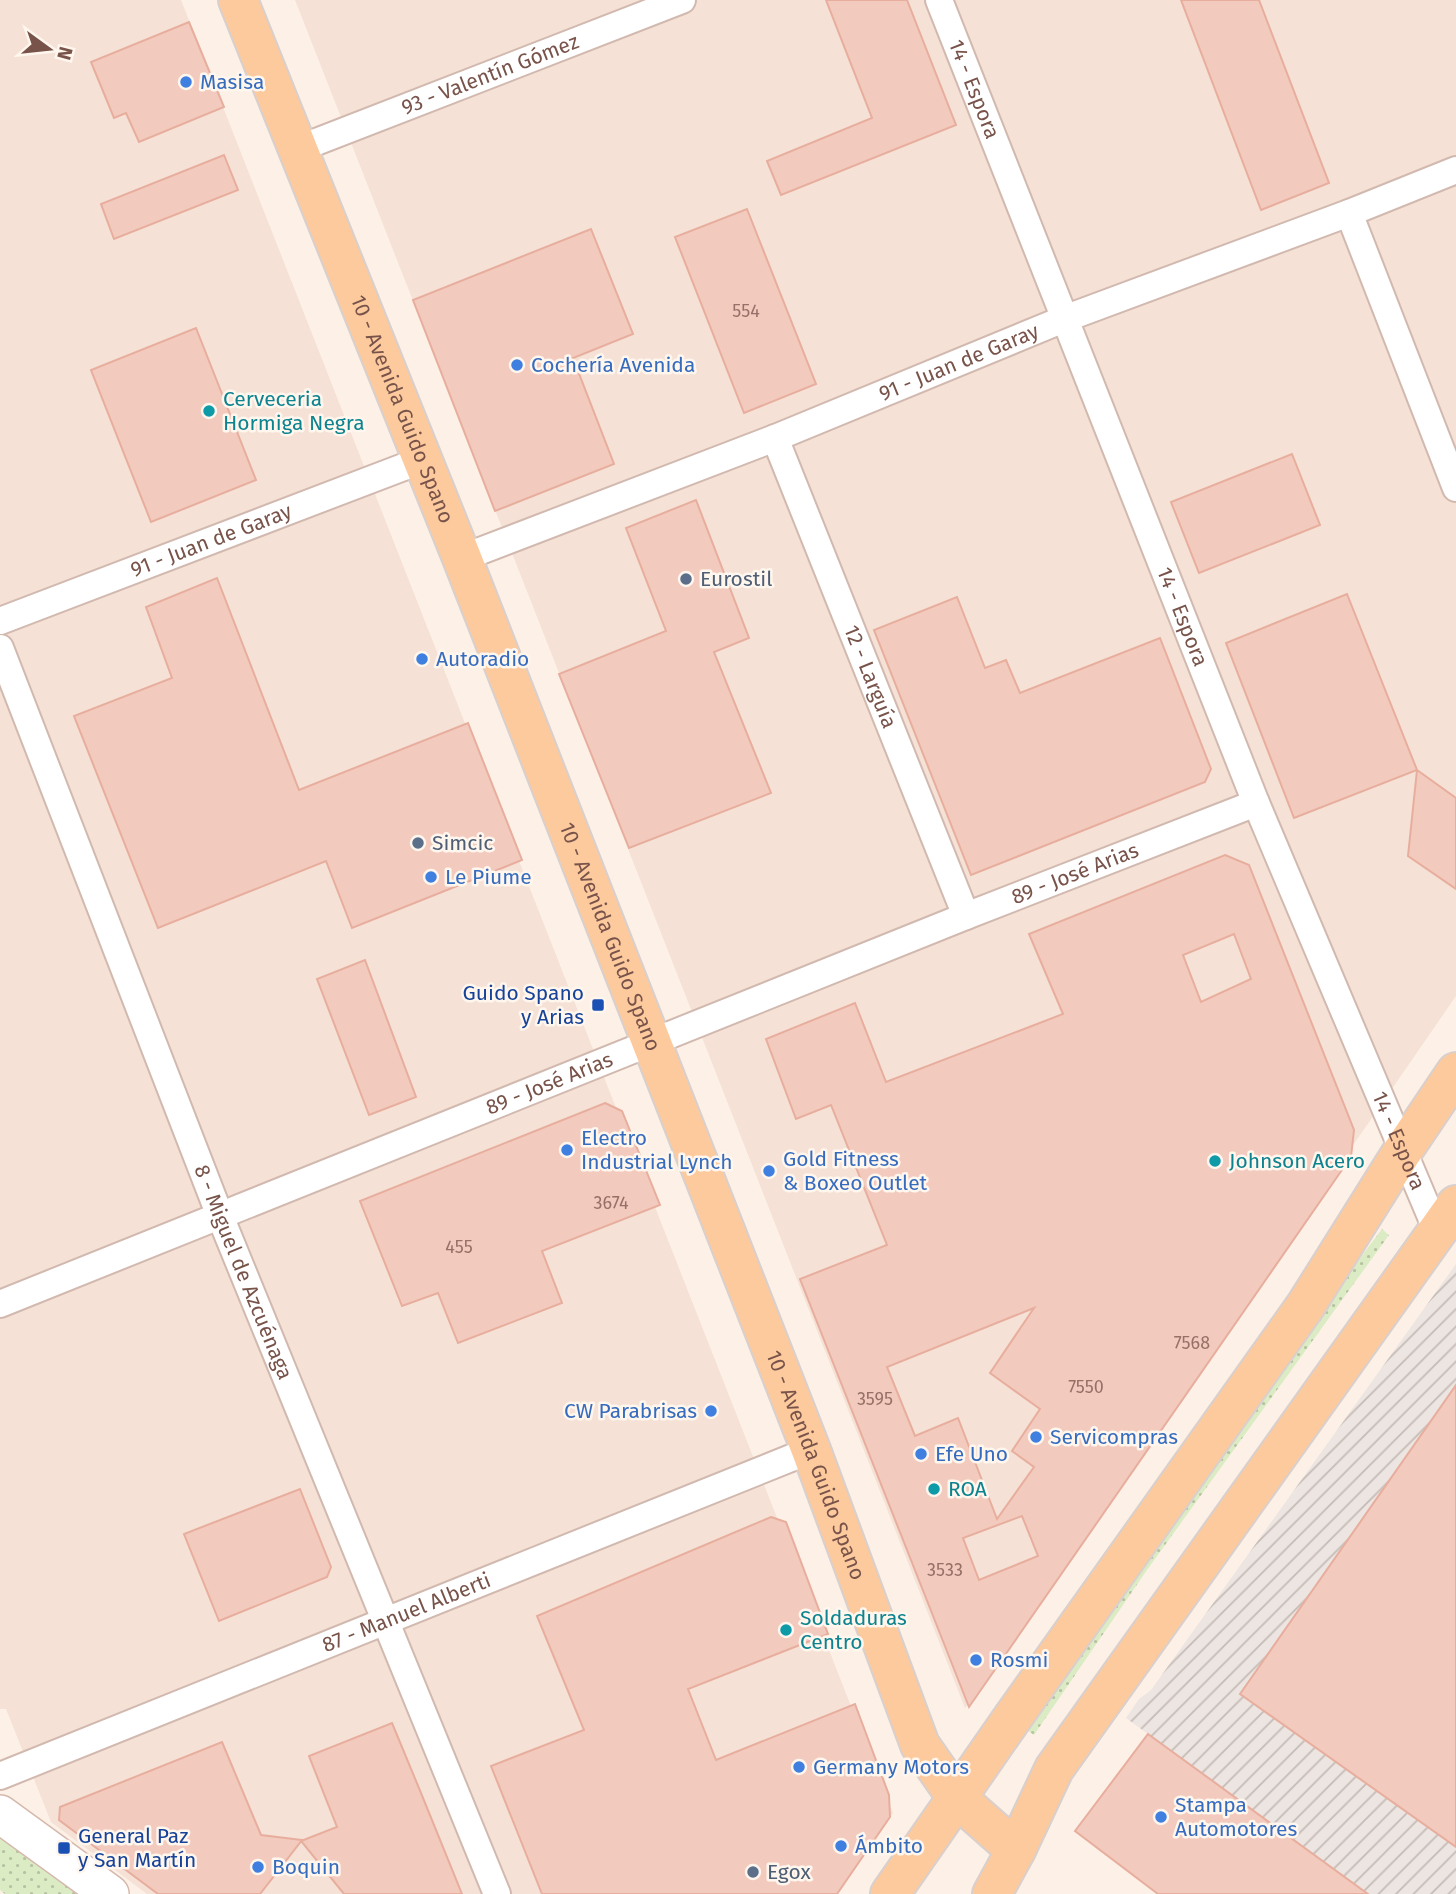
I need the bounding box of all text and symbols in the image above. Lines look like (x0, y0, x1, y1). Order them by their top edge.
north arrow (14, 14, 84, 84)
street label: 93 - Valentín Gómez (398, 28, 582, 121)
street label: 14 - Espora (943, 36, 1006, 143)
text: N (52, 44, 78, 62)
place label: Masisa (200, 69, 264, 95)
marker: Masisa (178, 74, 194, 90)
street label: 10 - Avenida Guido Spano (345, 291, 460, 527)
house number: 554 (732, 300, 760, 322)
street label: 91 - Juan de Garay (875, 318, 1043, 407)
place label: Cochería Avenida (531, 352, 695, 378)
marker: Cochería Avenida (509, 357, 525, 373)
place label: Cerveceria Hormiga Negra (223, 386, 365, 436)
marker: Cerveceria Hormiga Negra (201, 403, 217, 419)
street label: 91 - Juan de Garay (127, 498, 296, 583)
street label: 14 - Espora (1151, 563, 1214, 670)
place label: Eurostil (700, 566, 772, 592)
marker: Eurostil (678, 571, 694, 587)
street label: 12 - Larguía (838, 621, 903, 732)
place label: Autoradio (436, 646, 529, 672)
marker: Autoradio (414, 651, 430, 667)
street label: 10 - Avenida Guido Spano (554, 819, 667, 1055)
place label: Simcic (432, 830, 493, 856)
marker: Simcic (410, 835, 426, 851)
street label: 89 - José Arias (1008, 837, 1143, 910)
place label: Le Piume (445, 864, 532, 890)
marker: Le Piume (423, 869, 439, 885)
place label: Guido Spano y Arias (463, 980, 584, 1030)
marker: Guido Spano y Arias (590, 997, 606, 1013)
street label: 89 - José Arias (482, 1046, 617, 1120)
street label: 14 - Espora (1367, 1088, 1431, 1194)
place label: Electro Industrial Lynch (581, 1125, 733, 1175)
marker: Electro Industrial Lynch (559, 1142, 575, 1158)
place label: Gold Fitness & Boxeo Outlet (783, 1146, 928, 1196)
place label: Johnson Acero (1229, 1148, 1365, 1174)
marker: Johnson Acero (1207, 1153, 1223, 1169)
street label: 8 - Miguel de Azcuénaga (188, 1161, 298, 1383)
marker: Gold Fitness & Boxeo Outlet (761, 1163, 777, 1179)
house number: 3674 (594, 1192, 629, 1214)
house number: 455 (445, 1236, 473, 1258)
house number: 7568 (1174, 1332, 1210, 1354)
street label: 10 - Avenida Guido Spano (760, 1347, 871, 1584)
house number: 7550 (1068, 1376, 1104, 1398)
house number: 3595 (857, 1388, 893, 1410)
place label: CW Parabrisas (564, 1398, 697, 1424)
marker: CW Parabrisas (703, 1403, 719, 1419)
place label: Servicompras (1050, 1424, 1178, 1450)
marker: Servicompras (1028, 1429, 1044, 1445)
place label: Efe Uno (935, 1441, 1008, 1467)
marker: Efe Uno (913, 1446, 929, 1462)
place label: ROA (948, 1476, 987, 1502)
marker: ROA (926, 1481, 942, 1497)
house number: 3533 (927, 1559, 963, 1581)
street label: 87 - Manuel Alberti (318, 1567, 495, 1658)
place label: Soldaduras Centro (800, 1605, 907, 1655)
marker: Soldaduras Centro (778, 1622, 794, 1638)
place label: Rosmi (990, 1647, 1048, 1673)
marker: Rosmi (968, 1652, 984, 1668)
place label: Germany Motors (813, 1754, 969, 1780)
marker: Germany Motors (791, 1759, 807, 1775)
place label: Stampa Automotores (1175, 1792, 1297, 1842)
marker: Stampa Automotores (1153, 1809, 1169, 1825)
place label: General Paz y San Martín (78, 1823, 196, 1873)
place label: Ámbito (855, 1833, 923, 1859)
marker: Ámbito (833, 1838, 849, 1854)
marker: General Paz y San Martín (56, 1840, 72, 1856)
place label: Boquin (272, 1854, 340, 1880)
marker: Boquin (250, 1859, 266, 1875)
place label: Egox (767, 1859, 811, 1885)
marker: Egox (745, 1864, 761, 1880)

